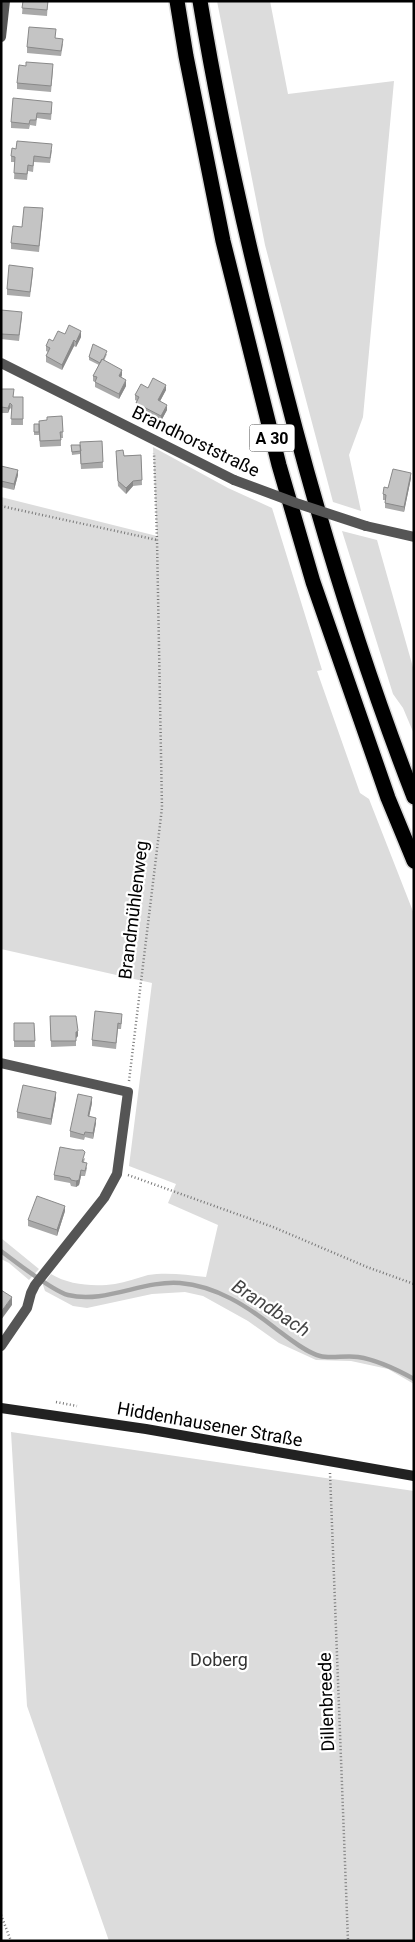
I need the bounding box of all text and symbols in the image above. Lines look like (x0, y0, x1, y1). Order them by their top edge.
street label: Brandhorststraße (129, 401, 263, 481)
road number: A 30 (250, 424, 294, 452)
street label: Brandmühlenweg (114, 839, 152, 981)
water label: Brandbach (228, 1274, 314, 1342)
street label: Hiddenhausener Straße (116, 1397, 304, 1451)
park label: Doberg (190, 1649, 248, 1670)
street label: Dillenbreede (314, 1652, 338, 1752)

